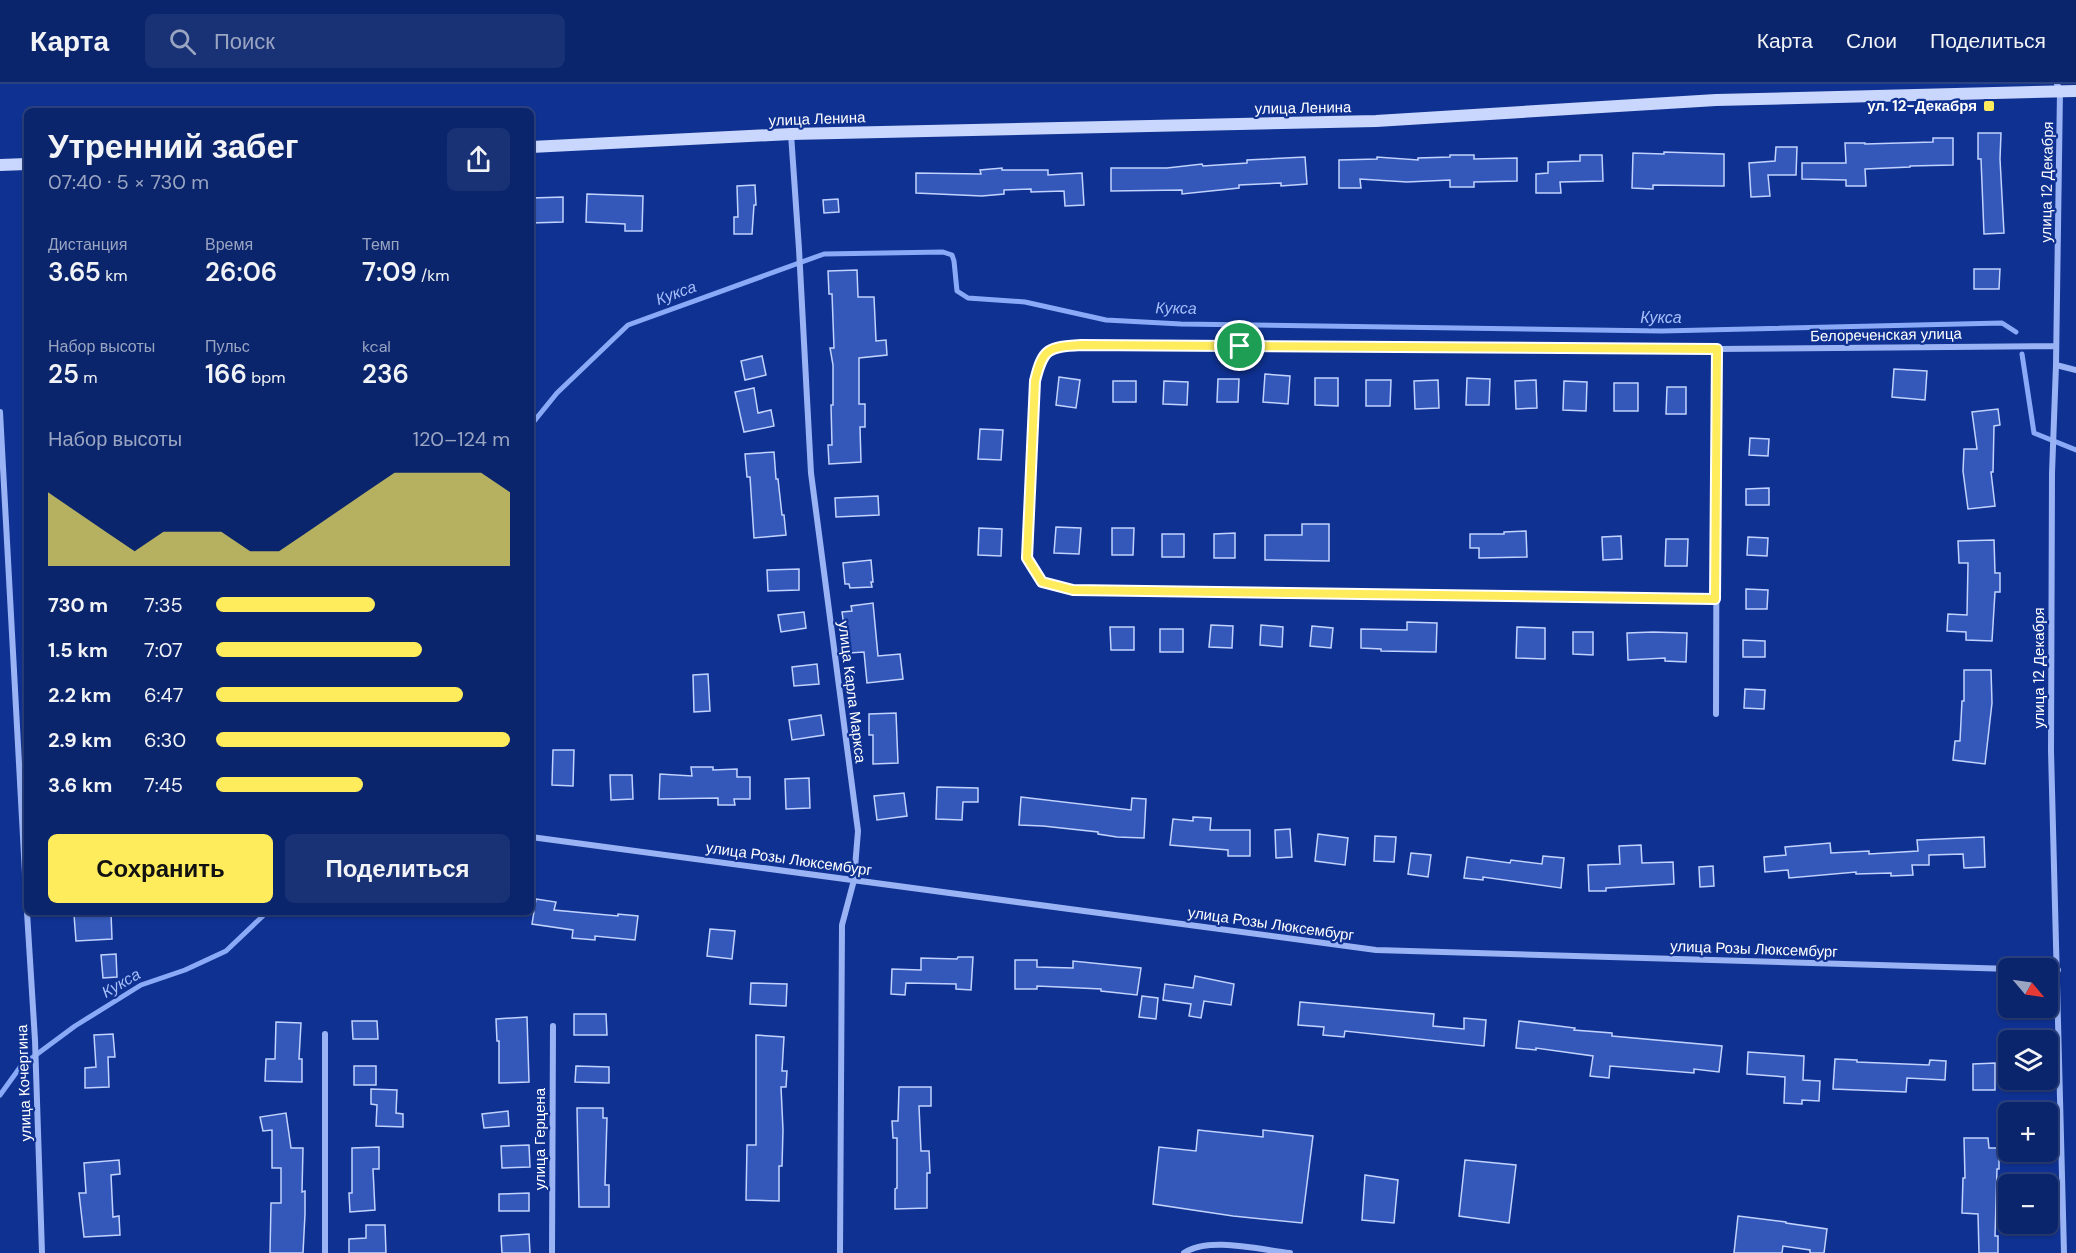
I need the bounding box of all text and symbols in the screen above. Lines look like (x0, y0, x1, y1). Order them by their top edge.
search box (145, 14, 565, 68)
text: Карта (30, 23, 109, 60)
icon: search (166, 25, 199, 58)
text: Поиск (214, 27, 275, 56)
text: Карта (1757, 27, 1813, 55)
text: Слои (1846, 27, 1897, 55)
text: Поделиться (1930, 27, 2046, 55)
place label: ул. 12-Декабря (1867, 96, 1977, 116)
street label: улица Ленина (1254, 97, 1352, 119)
marker: ул. 12-Декабря (1982, 99, 1996, 113)
street label: улица Ленина (768, 107, 866, 131)
street label: улица 12 Декабря (2036, 121, 2058, 243)
text: Утренний забег (48, 125, 299, 168)
button: share (447, 128, 510, 191)
text: 07:40 · 5 × 730 m (48, 169, 209, 195)
text: Дистанция (48, 234, 127, 255)
text: Время (205, 234, 253, 255)
text: Темп (362, 234, 399, 255)
text: 3.65 (48, 255, 101, 289)
text: 26:06 (205, 255, 277, 289)
text: 7:09 (362, 255, 417, 289)
text: km (101, 265, 128, 286)
text: /km (417, 265, 450, 286)
water label: Кукса (653, 276, 699, 310)
water label: Кукса (1155, 297, 1197, 319)
water label: Кукса (1640, 307, 1682, 328)
pin (1214, 320, 1265, 371)
street label: Белореченская улица (1810, 324, 1963, 346)
icon: arrive (1223, 329, 1256, 362)
text: Набор высоты (48, 336, 155, 357)
text: Пульс (205, 336, 250, 357)
text: kcal (362, 336, 391, 357)
text: 25 (48, 357, 79, 391)
text: 166 (205, 357, 247, 391)
text: 236 (362, 357, 409, 391)
text: m (79, 367, 98, 388)
text: bpm (247, 367, 286, 388)
text: Набор высоты (48, 426, 182, 452)
text: 120–124 m (413, 426, 510, 452)
text: 730 m (48, 592, 108, 618)
text: 7:35 (144, 592, 183, 618)
street label: улица 12 Декабря (2029, 607, 2049, 729)
street label: улица Карла Маркса (833, 620, 871, 765)
text: 1.5 km (48, 637, 108, 663)
text: 7:07 (144, 637, 183, 663)
text: 2.2 km (48, 682, 111, 708)
text: 6:47 (144, 682, 183, 708)
text: 2.9 km (48, 727, 112, 753)
text: 6:30 (144, 727, 186, 753)
text: 3.6 km (48, 772, 112, 798)
text: 7:45 (144, 772, 183, 798)
button: Сохранить (48, 834, 273, 903)
button: Поделиться (285, 834, 510, 903)
street label: улица Розы Люксембург (705, 837, 874, 881)
street label: улица Розы Люксембург (1187, 902, 1356, 946)
street label: улица Розы Люксембург (1670, 936, 1839, 962)
north arrow (1998, 958, 2058, 1018)
map controls (1998, 958, 2058, 1234)
water label: Кукса (98, 963, 144, 1002)
street label: улица Кочергина (12, 1024, 36, 1142)
button: layers (1998, 1030, 2058, 1090)
street label: улица Герцена (530, 1087, 550, 1190)
button: + (1998, 1102, 2058, 1162)
button: − (1998, 1174, 2058, 1234)

